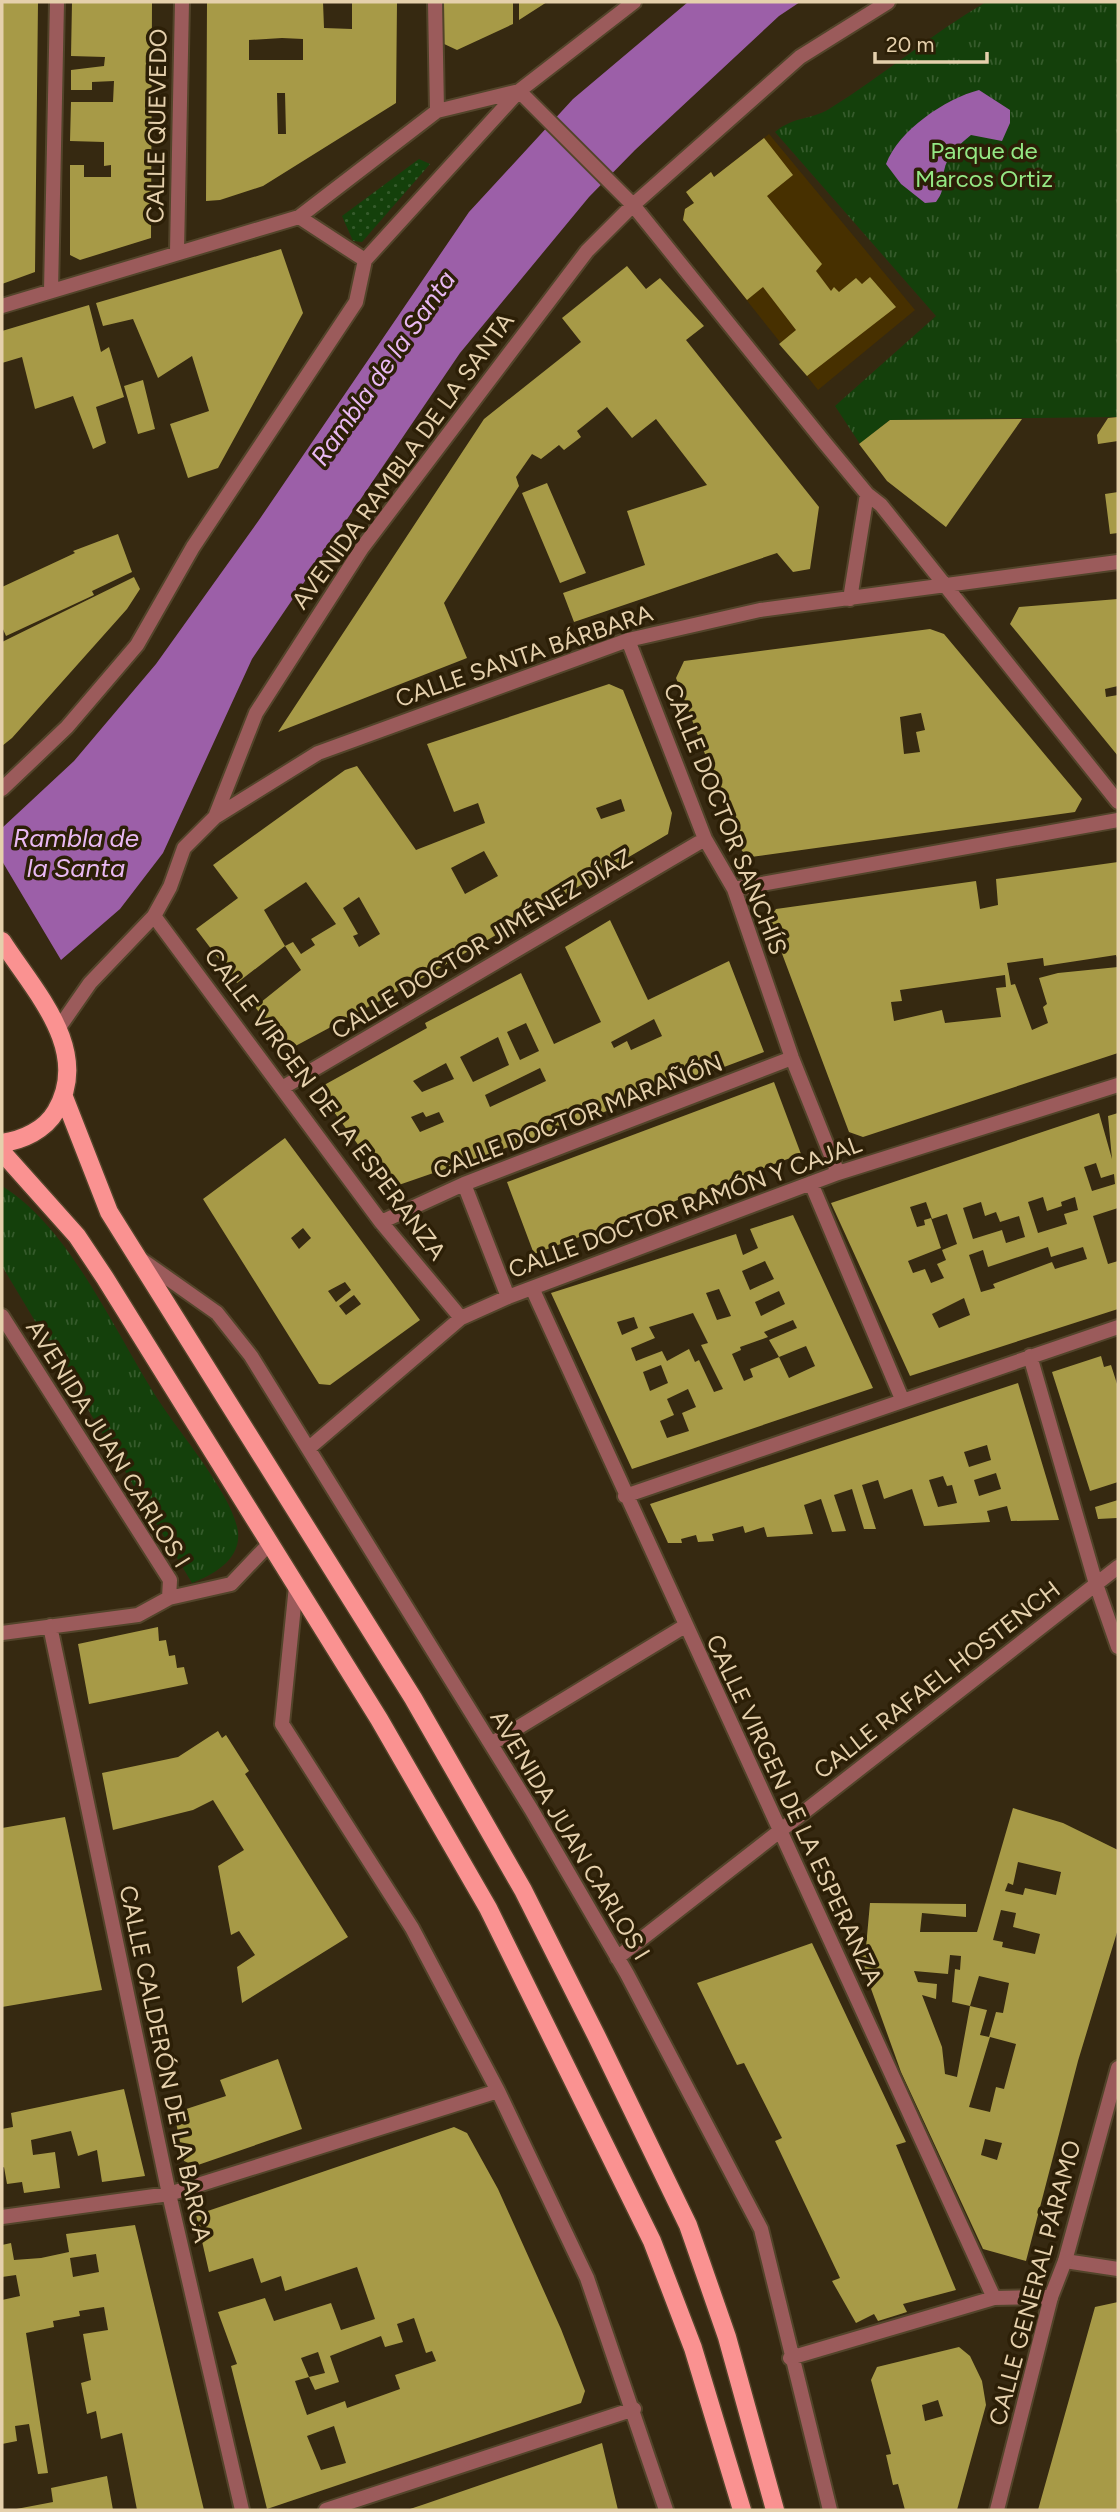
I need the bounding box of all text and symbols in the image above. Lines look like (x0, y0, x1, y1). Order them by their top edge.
scale bar (875, 21, 987, 65)
street label: CALLE QUEVEDO (140, 28, 173, 223)
text: 20 m (886, 32, 934, 57)
park label: Parque de Marcos Ortiz (915, 136, 1053, 193)
water label: Rambla de la Santa (304, 264, 462, 472)
street label: AVENIDA RAMBLA DE LA SANTA (285, 306, 520, 615)
street label: CALLE SANTA BÁRBARA (391, 598, 657, 713)
street label: CALLE DOCTOR SANCHÍS (658, 679, 793, 959)
water label: Rambla de la Santa (13, 822, 139, 884)
street label: CALLE DOCTOR JIMÉNEZ DÍAZ (326, 842, 638, 1045)
street label: CALLE VIRGEN DE LA ESPERANZA (198, 942, 453, 1266)
street label: CALLE DOCTOR MARAÑÓN (429, 1048, 727, 1185)
street label: CALLE DOCTOR RAMÓN Y CAJAL (504, 1129, 866, 1284)
street label: AVENIDA JUAN CARLOS I (20, 1315, 197, 1573)
street label: CALLE RAFAEL HOSTENCH (808, 1574, 1066, 1785)
street label: CALLE VIRGEN DE LA ESPERANZA (700, 1630, 889, 1990)
street label: AVENIDA JUAN CARLOS I (484, 1705, 657, 1965)
street label: CALLE CALDERÓN DE LA BARCA (113, 1883, 218, 2246)
street label: CALLE GENERAL PÁRAMO (982, 2137, 1087, 2429)

